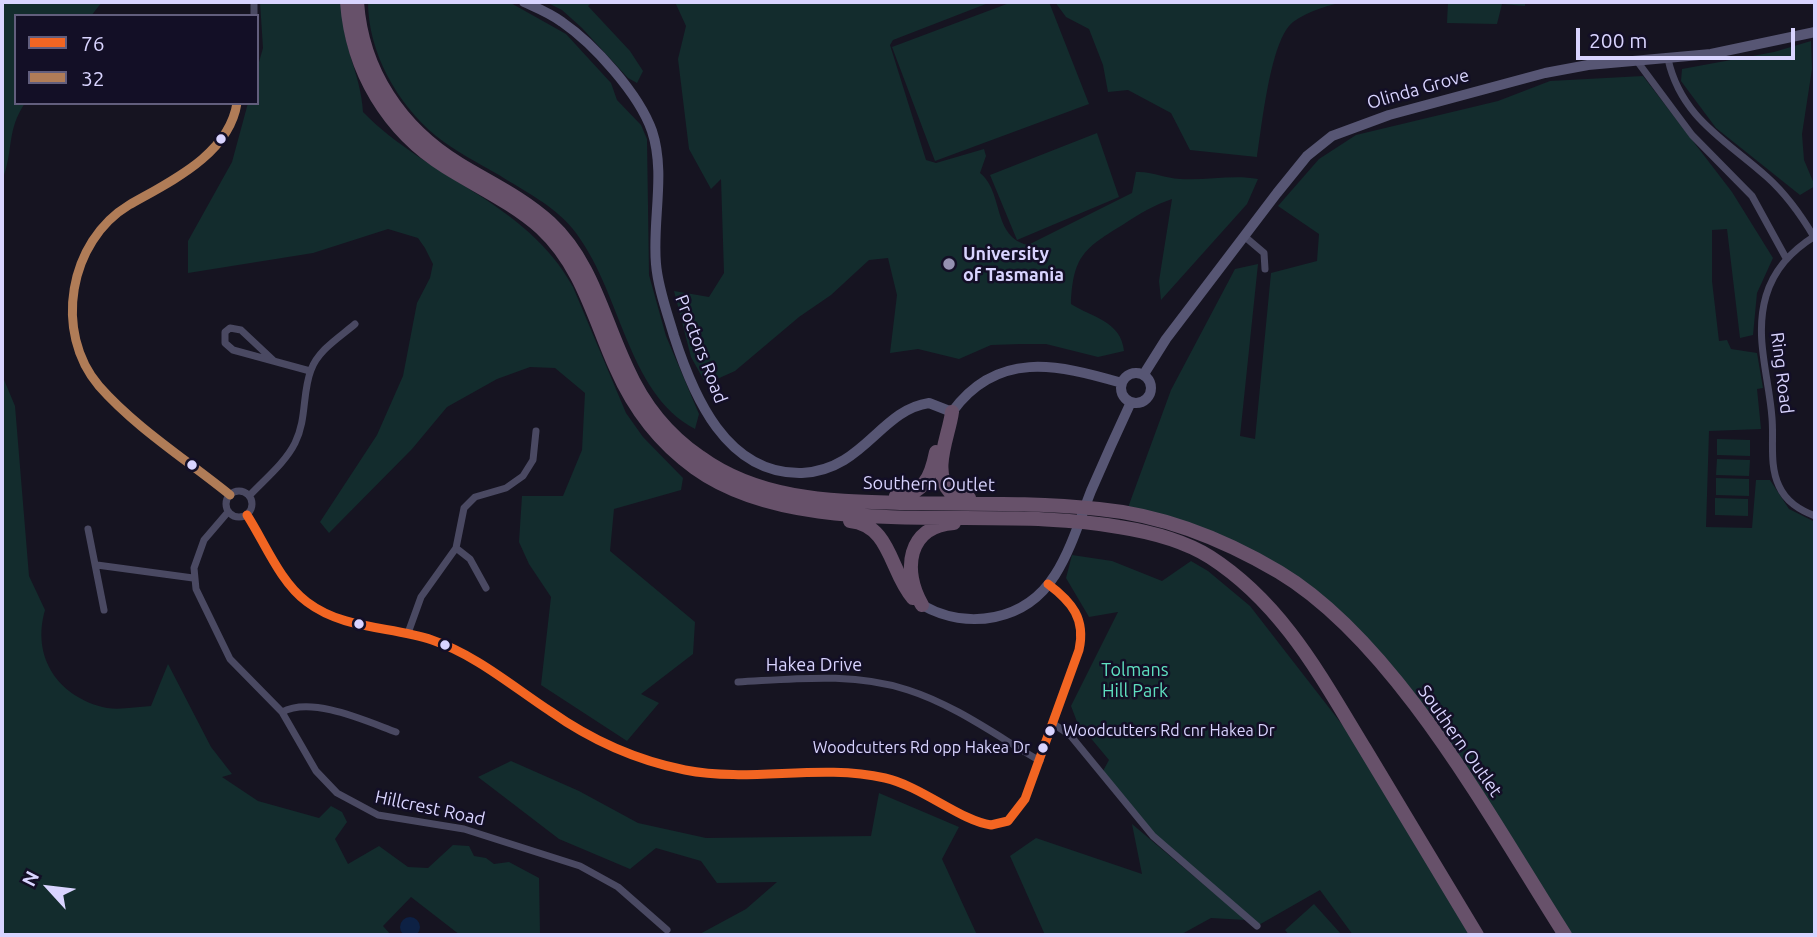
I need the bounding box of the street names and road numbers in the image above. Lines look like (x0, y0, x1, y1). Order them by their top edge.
street label: Olinda Grove (1364, 64, 1472, 114)
street label: Proctors Road (670, 292, 732, 406)
street label: Ring Road (1766, 331, 1798, 415)
street label: Southern Outlet (863, 472, 995, 496)
street label: Hakea Drive (766, 654, 862, 676)
street label: Southern Outlet (1413, 681, 1507, 801)
street label: Hillcrest Road (373, 786, 487, 830)

